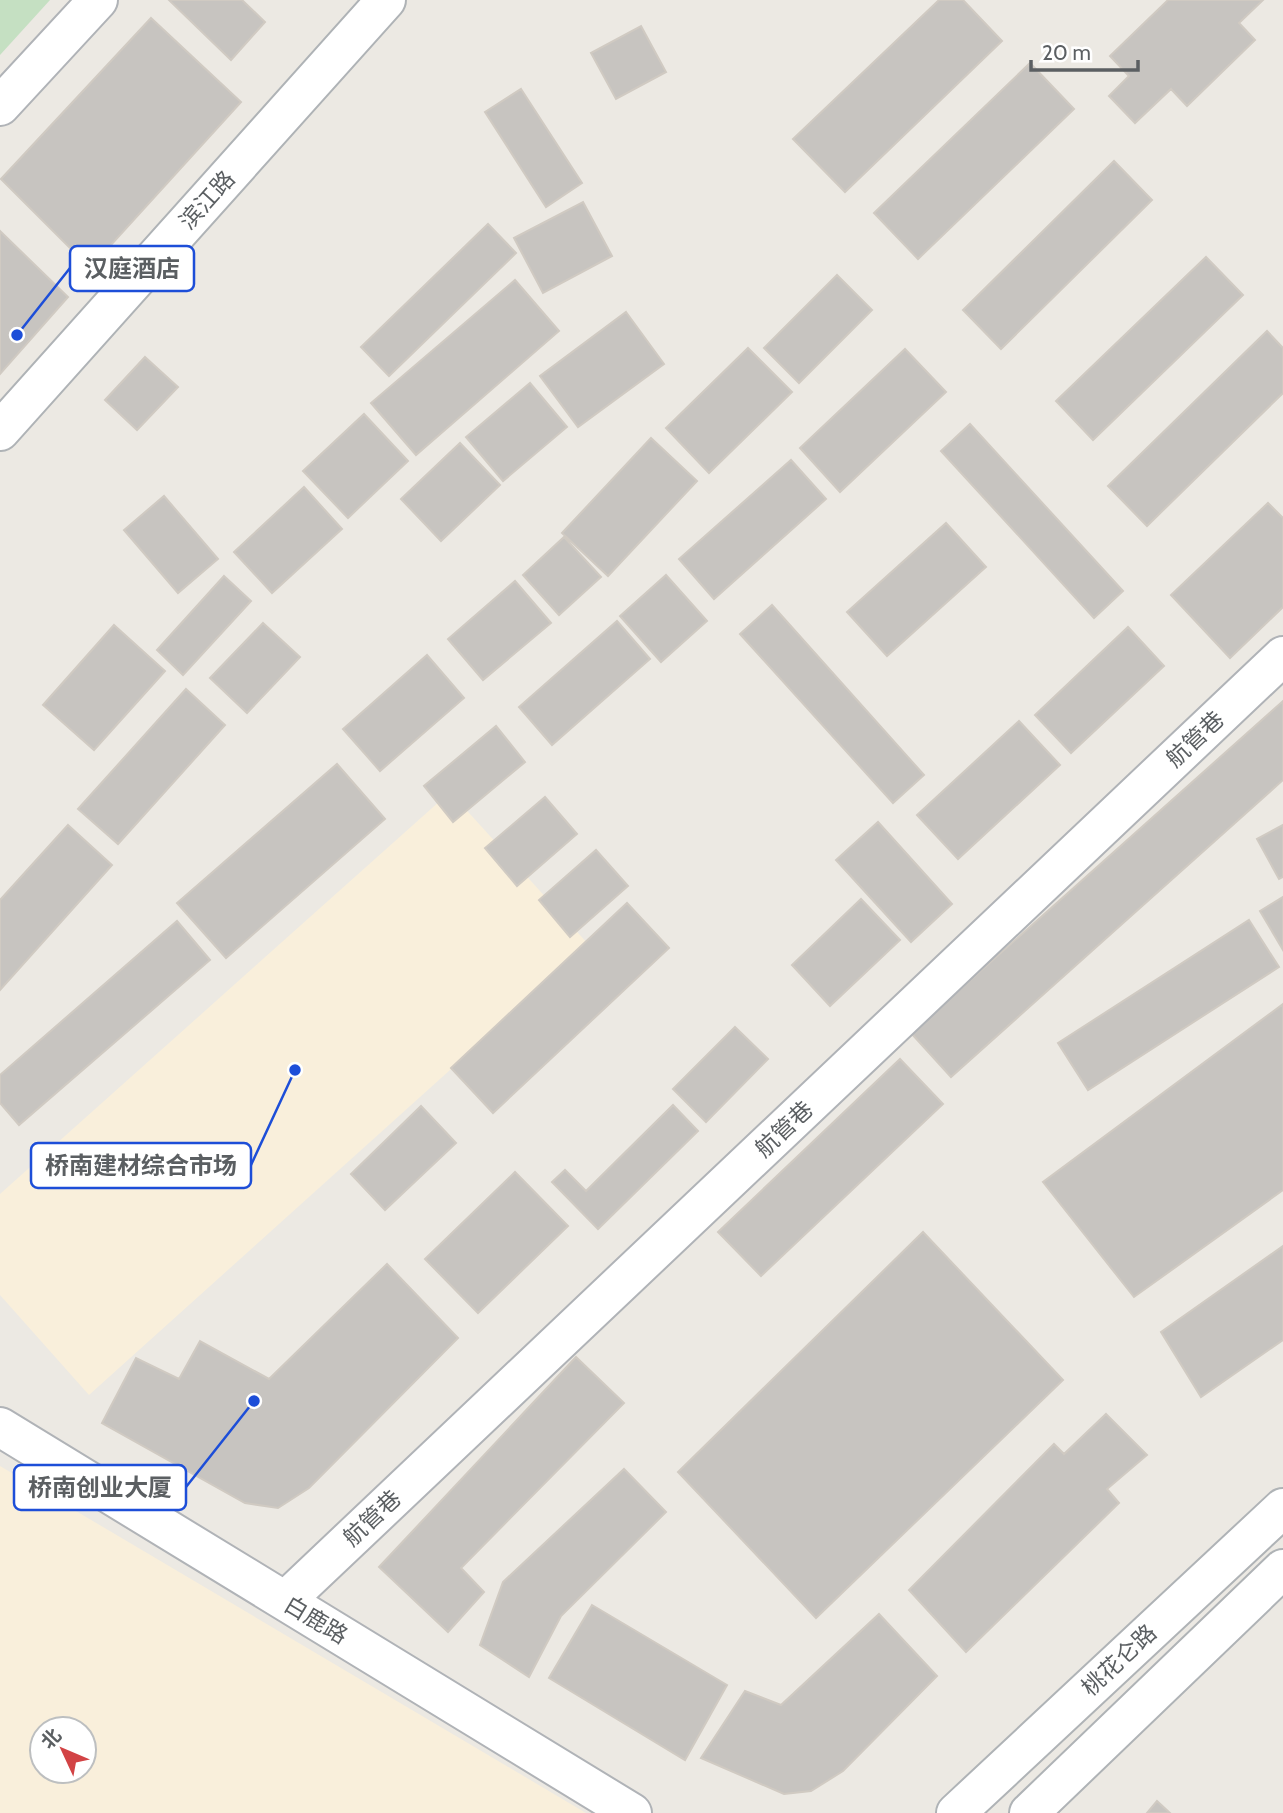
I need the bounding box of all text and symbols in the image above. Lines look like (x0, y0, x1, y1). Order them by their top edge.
scale bar (1031, 28, 1138, 72)
text: 20 m (1042, 40, 1091, 65)
street label: 滨江路 (174, 165, 240, 235)
callout: 汉庭酒店 (70, 246, 194, 291)
text: 汉庭酒店 (84, 254, 180, 283)
street label: 航管巷 (1160, 705, 1230, 773)
street label: 航管巷 (749, 1095, 819, 1163)
callout: 桥南建材综合市场 (31, 1143, 251, 1188)
text: 桥南建材综合市场 (45, 1151, 237, 1180)
callout: 桥南创业大厦 (14, 1465, 186, 1510)
text: 桥南创业大厦 (28, 1473, 172, 1502)
street label: 航管巷 (337, 1484, 407, 1552)
street label: 白鹿路 (279, 1590, 353, 1650)
street label: 桃花仑路 (1076, 1618, 1162, 1702)
north arrow (28, 1715, 98, 1785)
text: 北 (36, 1724, 66, 1753)

